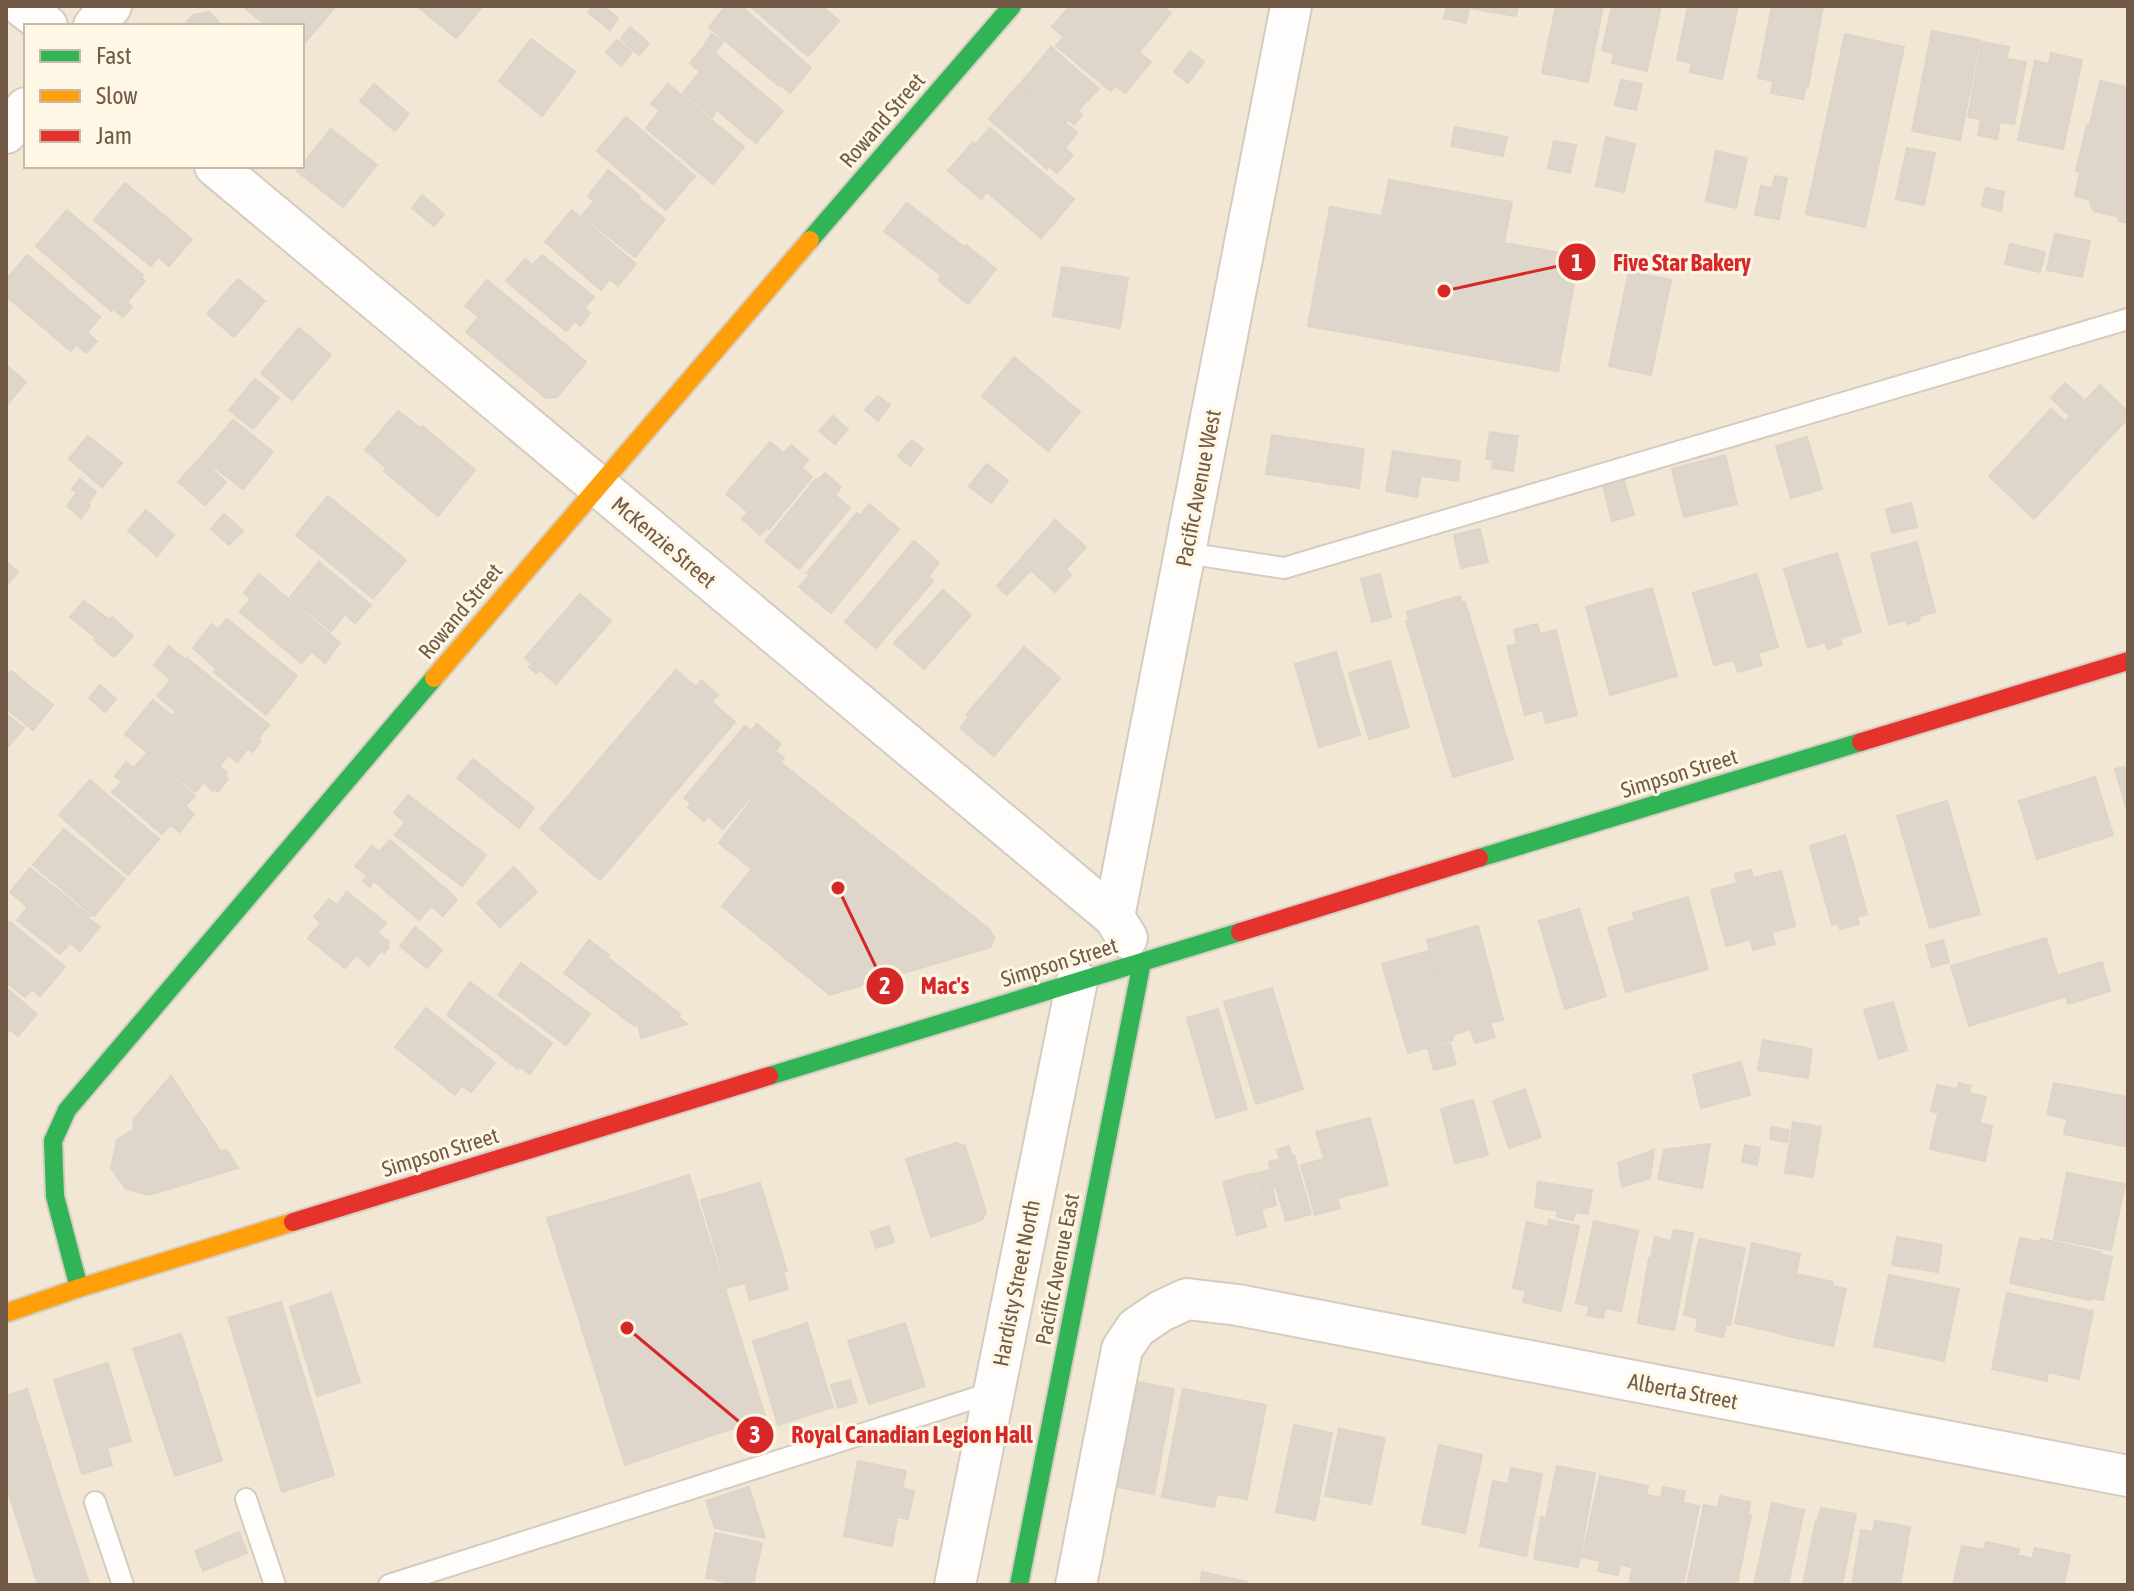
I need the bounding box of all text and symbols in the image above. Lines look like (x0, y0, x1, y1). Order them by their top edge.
legend (24, 24, 304, 168)
text: Fast (96, 42, 132, 69)
street label: Rowand Street (834, 67, 930, 173)
text: Slow (96, 82, 138, 109)
text: Jam (96, 122, 132, 149)
callout: Five Star Bakery (1557, 238, 1767, 286)
text: 1 (1571, 249, 1583, 276)
text: Five Star Bakery (1613, 249, 1751, 276)
street label: Pacific Avenue West (1170, 407, 1226, 569)
street label: McKenzie Street (607, 491, 721, 593)
street label: Rowand Street (413, 558, 507, 664)
street label: Simpson Street (1618, 743, 1740, 803)
street label: Simpson Street (998, 932, 1120, 992)
callout: Mac's (865, 962, 985, 1010)
text: 2 (879, 972, 891, 999)
text: Mac's (921, 972, 970, 999)
street label: Simpson Street (379, 1122, 501, 1182)
street label: Pacific Avenue East (1030, 1191, 1084, 1347)
street label: Hardisty Street North (987, 1198, 1045, 1368)
street label: Alberta Street (1626, 1368, 1740, 1414)
callout: Royal Canadian Legion Hall (735, 1411, 1048, 1459)
text: 3 (749, 1421, 761, 1448)
text: Royal Canadian Legion Hall (791, 1421, 1033, 1448)

